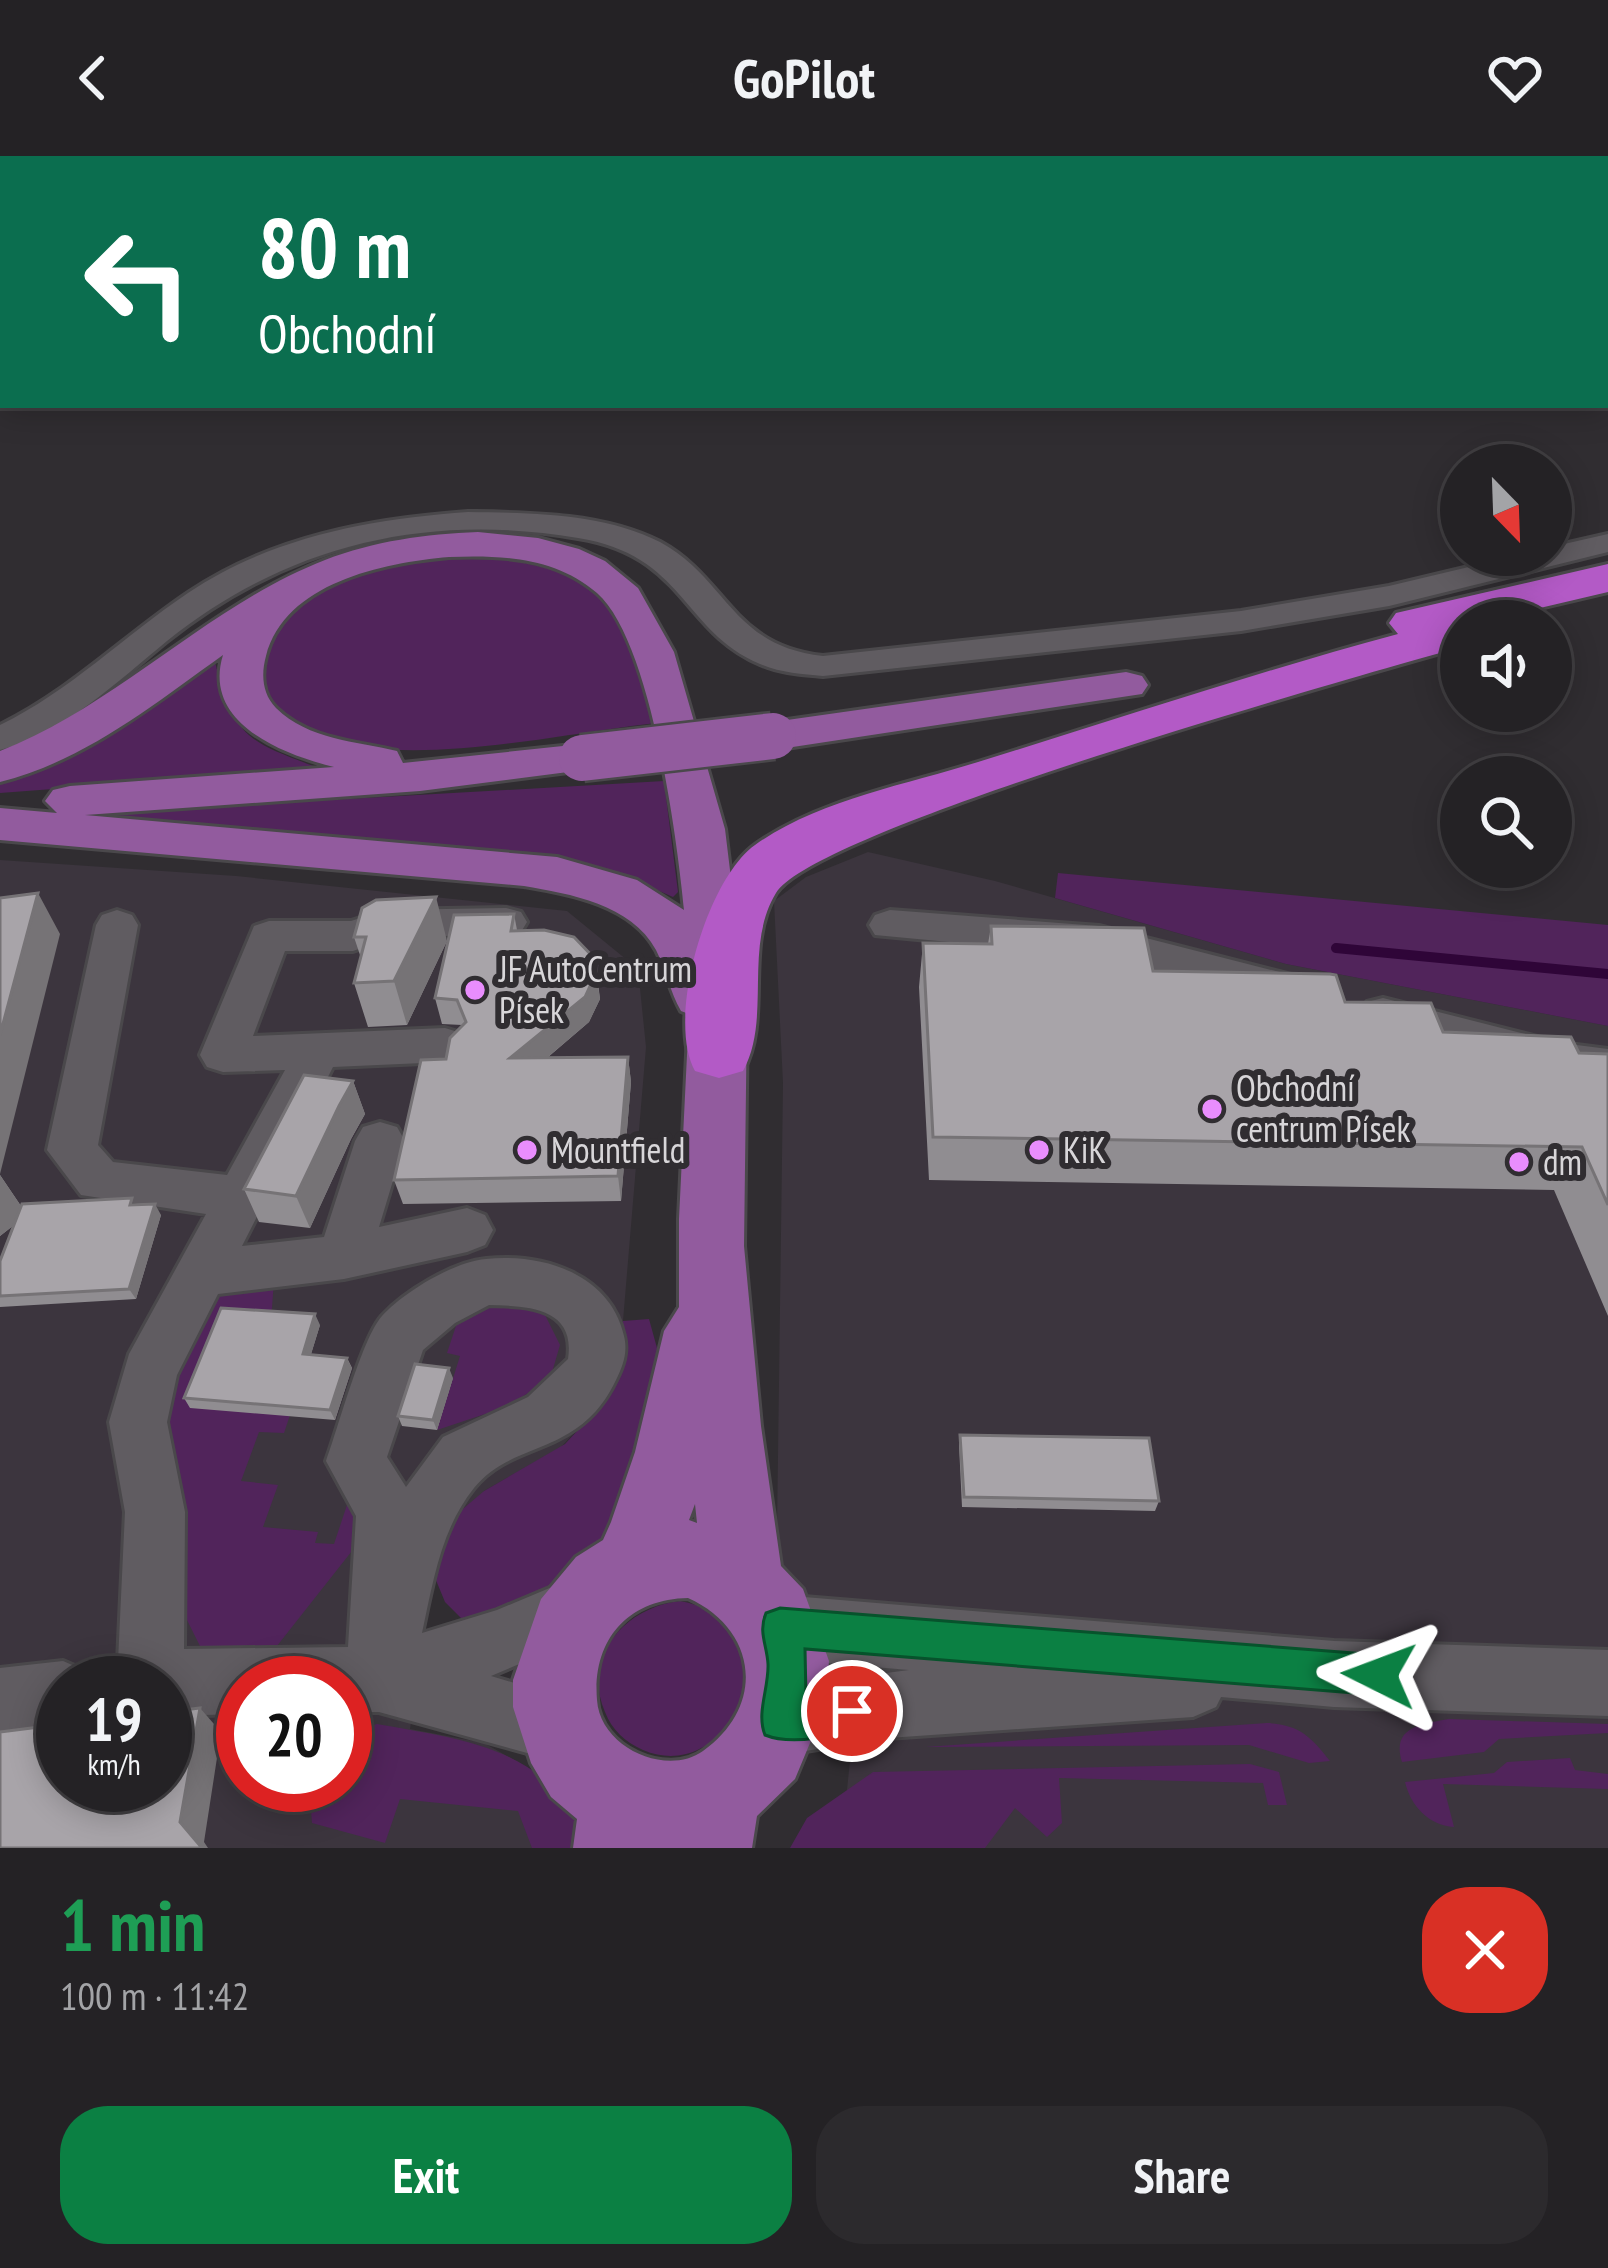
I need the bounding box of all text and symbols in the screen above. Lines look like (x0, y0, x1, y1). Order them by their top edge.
text: GoPilot (733, 43, 875, 113)
icon: back (60, 45, 126, 111)
icon: heart (1482, 45, 1548, 111)
text: 80 m (258, 192, 411, 301)
icon: left (60, 204, 216, 360)
text: Obchodní (258, 298, 436, 368)
north arrow (1440, 444, 1572, 576)
map controls (1440, 444, 1572, 888)
button: sound (1440, 600, 1572, 732)
button: search (1440, 756, 1572, 888)
place label: JF AutoCentrum Písek (498, 945, 692, 1033)
marker: JF AutoCentrum Písek (462, 977, 488, 1003)
place label: Obchodní centrum Písek (1236, 1064, 1410, 1152)
marker: Obchodní centrum Písek (1199, 1096, 1225, 1122)
place label: Mountfield (551, 1126, 685, 1173)
place label: KiK (1063, 1126, 1106, 1173)
marker: Mountfield (514, 1137, 540, 1163)
marker: KiK (1026, 1137, 1052, 1163)
place label: dm (1543, 1138, 1582, 1185)
marker: dm (1506, 1149, 1532, 1175)
position arrow (1316, 1612, 1442, 1738)
speed limit sign: 20 (216, 1656, 372, 1812)
pin (801, 1660, 903, 1762)
icon: arrive (819, 1678, 885, 1744)
text: 19 (85, 1680, 143, 1758)
text: km/h (87, 1744, 141, 1783)
text: 1 min (60, 1878, 205, 1971)
button: close (1422, 1887, 1548, 2013)
text: 100 m · 11:42 (60, 1970, 249, 2021)
button: Exit (60, 2106, 792, 2244)
button: Share (816, 2106, 1548, 2244)

